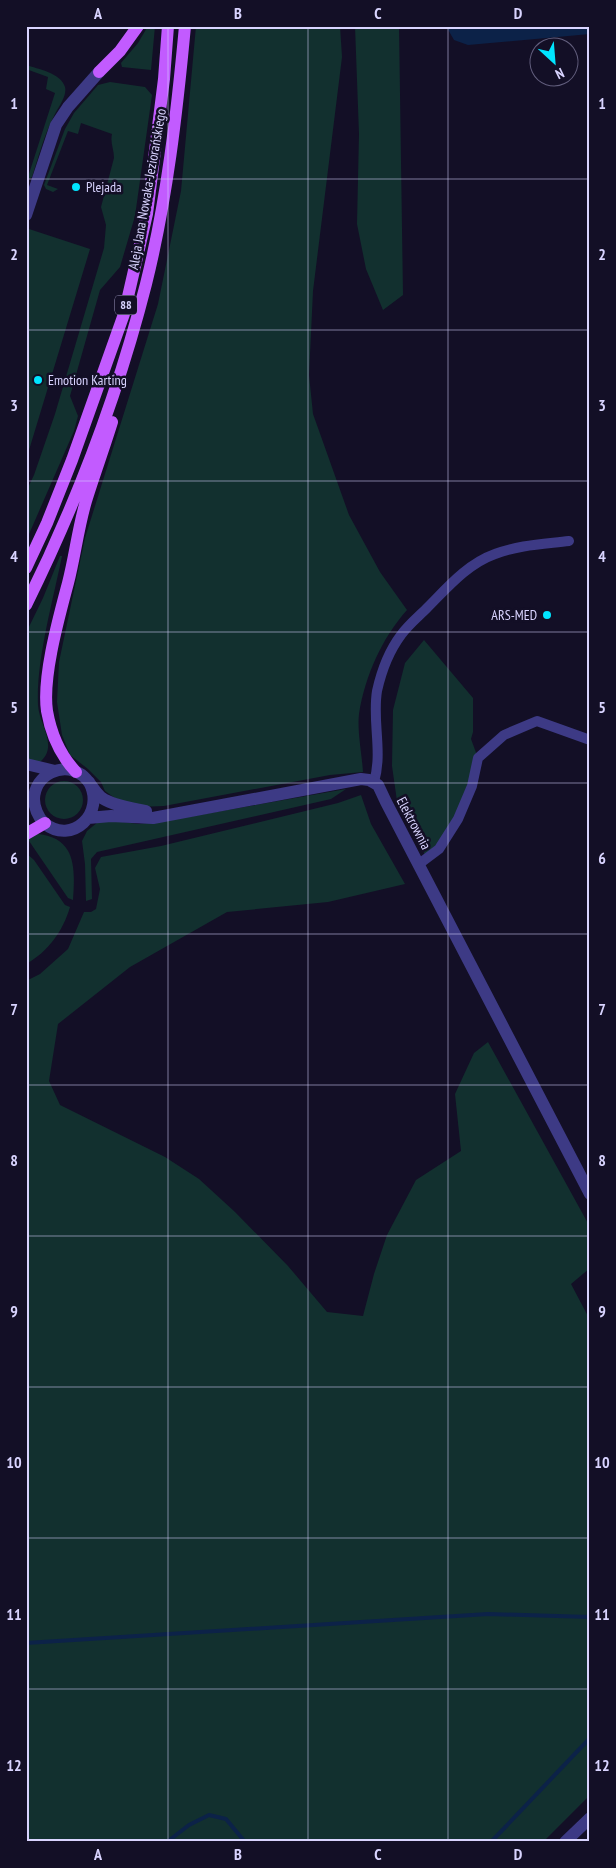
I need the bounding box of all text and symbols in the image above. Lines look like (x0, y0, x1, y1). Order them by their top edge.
text: A (93, 3, 103, 23)
text: B (234, 3, 242, 23)
text: C (374, 3, 382, 23)
text: D (514, 3, 523, 23)
north arrow (528, 38, 578, 88)
text: N (552, 64, 567, 83)
text: 1 (10, 93, 18, 113)
text: 1 (598, 93, 606, 113)
street label: Aleja Jana Nowaka-Jeziorańskiego (124, 107, 170, 271)
place label: Plejada (86, 178, 122, 196)
marker: Plejada (70, 181, 82, 193)
text: 2 (10, 244, 18, 264)
text: 2 (598, 244, 606, 264)
road number: 88 (115, 296, 137, 314)
place label: Emotion Karting (48, 371, 127, 389)
marker: Emotion Karting (32, 374, 44, 386)
text: 3 (10, 395, 18, 415)
text: 3 (598, 395, 606, 415)
text: 4 (10, 546, 18, 566)
text: 4 (598, 546, 606, 566)
place label: ARS-MED (491, 606, 537, 624)
marker: ARS-MED (541, 609, 553, 621)
text: 5 (10, 697, 18, 717)
text: 5 (598, 697, 606, 717)
street label: Elektrownia (393, 794, 435, 852)
text: 6 (10, 848, 18, 868)
text: 6 (598, 848, 606, 868)
text: 7 (10, 999, 18, 1019)
text: 7 (598, 999, 606, 1019)
text: 8 (10, 1150, 18, 1170)
text: 8 (598, 1150, 606, 1170)
text: 9 (10, 1301, 18, 1321)
text: 9 (598, 1301, 606, 1321)
text: 10 (6, 1452, 22, 1472)
text: 10 (594, 1452, 610, 1472)
text: 11 (6, 1604, 22, 1624)
text: 11 (594, 1604, 610, 1624)
text: 12 (6, 1755, 22, 1775)
text: 12 (594, 1755, 610, 1775)
text: A (93, 1844, 103, 1864)
text: B (234, 1844, 242, 1864)
text: C (374, 1844, 382, 1864)
text: D (514, 1844, 523, 1864)

